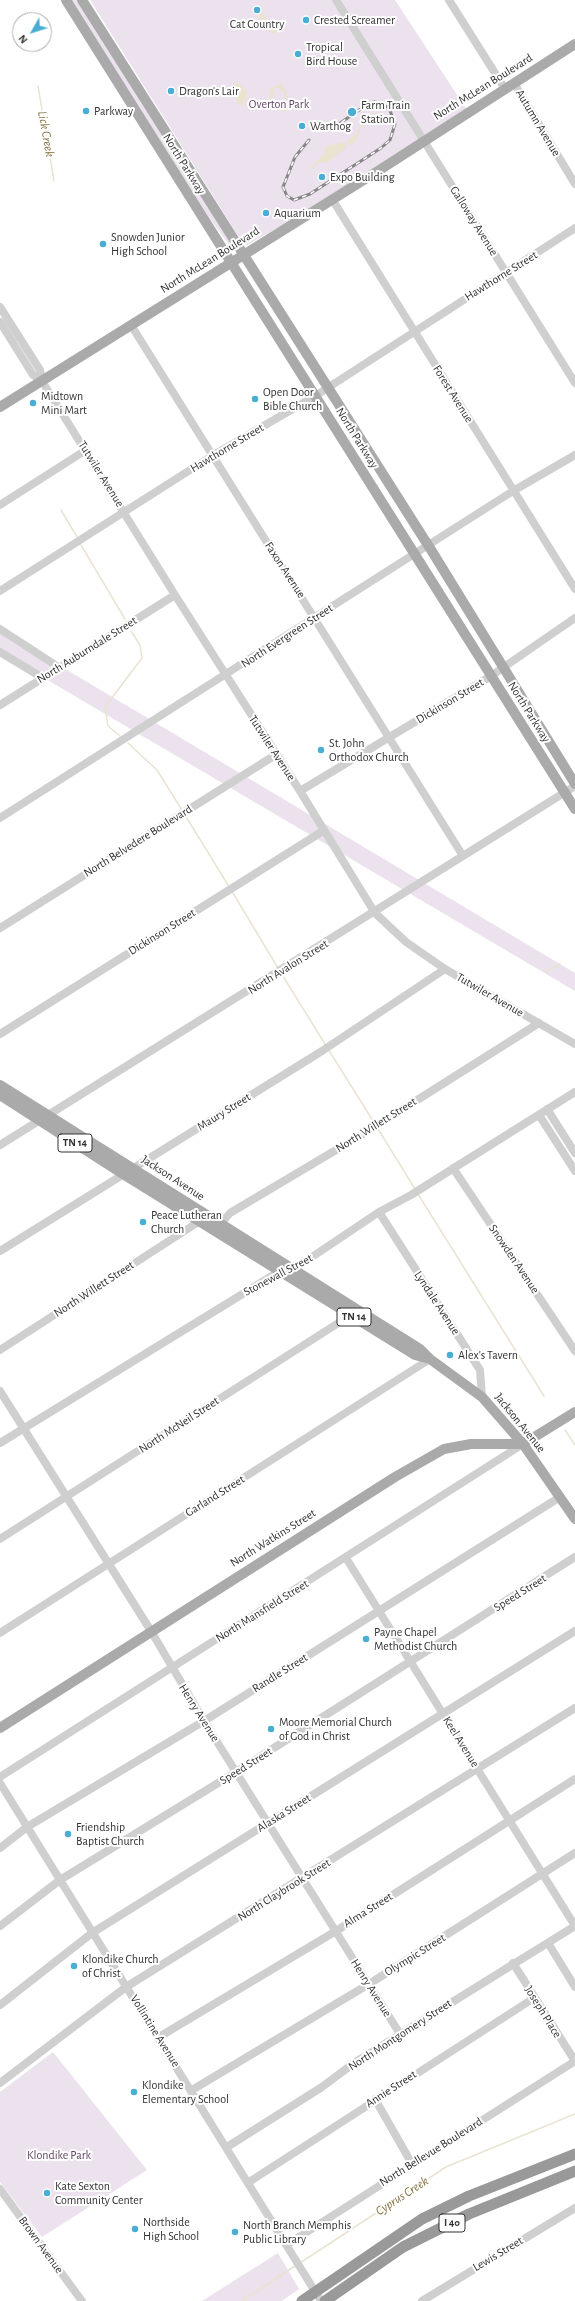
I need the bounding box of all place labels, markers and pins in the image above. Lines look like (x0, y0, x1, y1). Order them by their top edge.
marker: Cat Country (252, 5, 262, 15)
place label: Crested Screamer (314, 13, 395, 27)
marker: Crested Screamer (301, 15, 311, 25)
place label: Cat Country (230, 17, 284, 31)
place label: Tropical Bird House (306, 40, 357, 68)
marker: Tropical Bird House (293, 49, 303, 59)
place label: Dragon's Lair (179, 84, 239, 98)
marker: Dragon's Lair (166, 86, 176, 96)
place label: Farm Train Station (361, 98, 410, 126)
place label: Parkway (94, 104, 133, 118)
marker: Parkway (81, 106, 91, 116)
marker: Farm Train Station (346, 106, 358, 118)
place label: Warthog (310, 119, 351, 133)
marker: Warthog (297, 121, 307, 131)
place label: Expo Building (330, 170, 395, 184)
marker: Expo Building (317, 172, 327, 182)
place label: Aquarium (274, 206, 321, 220)
marker: Aquarium (261, 208, 271, 218)
place label: Snowden Junior High School (111, 230, 185, 258)
marker: Snowden Junior High School (98, 239, 108, 249)
place label: Open Door Bible Church (263, 385, 322, 413)
place label: Midtown Mini Mart (41, 389, 87, 417)
marker: Open Door Bible Church (250, 394, 260, 404)
marker: Midtown Mini Mart (28, 398, 38, 408)
place label: St. John Orthodox Church (329, 736, 409, 764)
marker: St. John Orthodox Church (316, 745, 326, 755)
place label: Peace Lutheran Church (151, 1208, 222, 1236)
marker: Peace Lutheran Church (138, 1217, 148, 1227)
place label: Alex’s Tavern (458, 1348, 518, 1362)
marker: Alex’s Tavern (445, 1350, 455, 1360)
place label: Payne Chapel Methodist Church (374, 1625, 457, 1653)
marker: Payne Chapel Methodist Church (361, 1634, 371, 1644)
place label: Moore Memorial Church of God in Christ (279, 1715, 392, 1743)
marker: Moore Memorial Church of God in Christ (266, 1724, 276, 1734)
place label: Friendship Baptist Church (76, 1820, 144, 1848)
marker: Friendship Baptist Church (63, 1829, 73, 1839)
place label: Klondike Church of Christ (82, 1952, 159, 1980)
marker: Klondike Church of Christ (69, 1961, 79, 1971)
place label: Klondike Elementary School (142, 2078, 229, 2106)
marker: Klondike Elementary School (129, 2087, 139, 2097)
place label: Kate Sexton Community Center (55, 2179, 143, 2207)
marker: Kate Sexton Community Center (42, 2188, 52, 2198)
place label: Northside High School (143, 2215, 199, 2243)
place label: North Branch Memphis Public Library (243, 2218, 351, 2246)
marker: Northside High School (130, 2224, 140, 2234)
marker: North Branch Memphis Public Library (230, 2227, 240, 2237)

